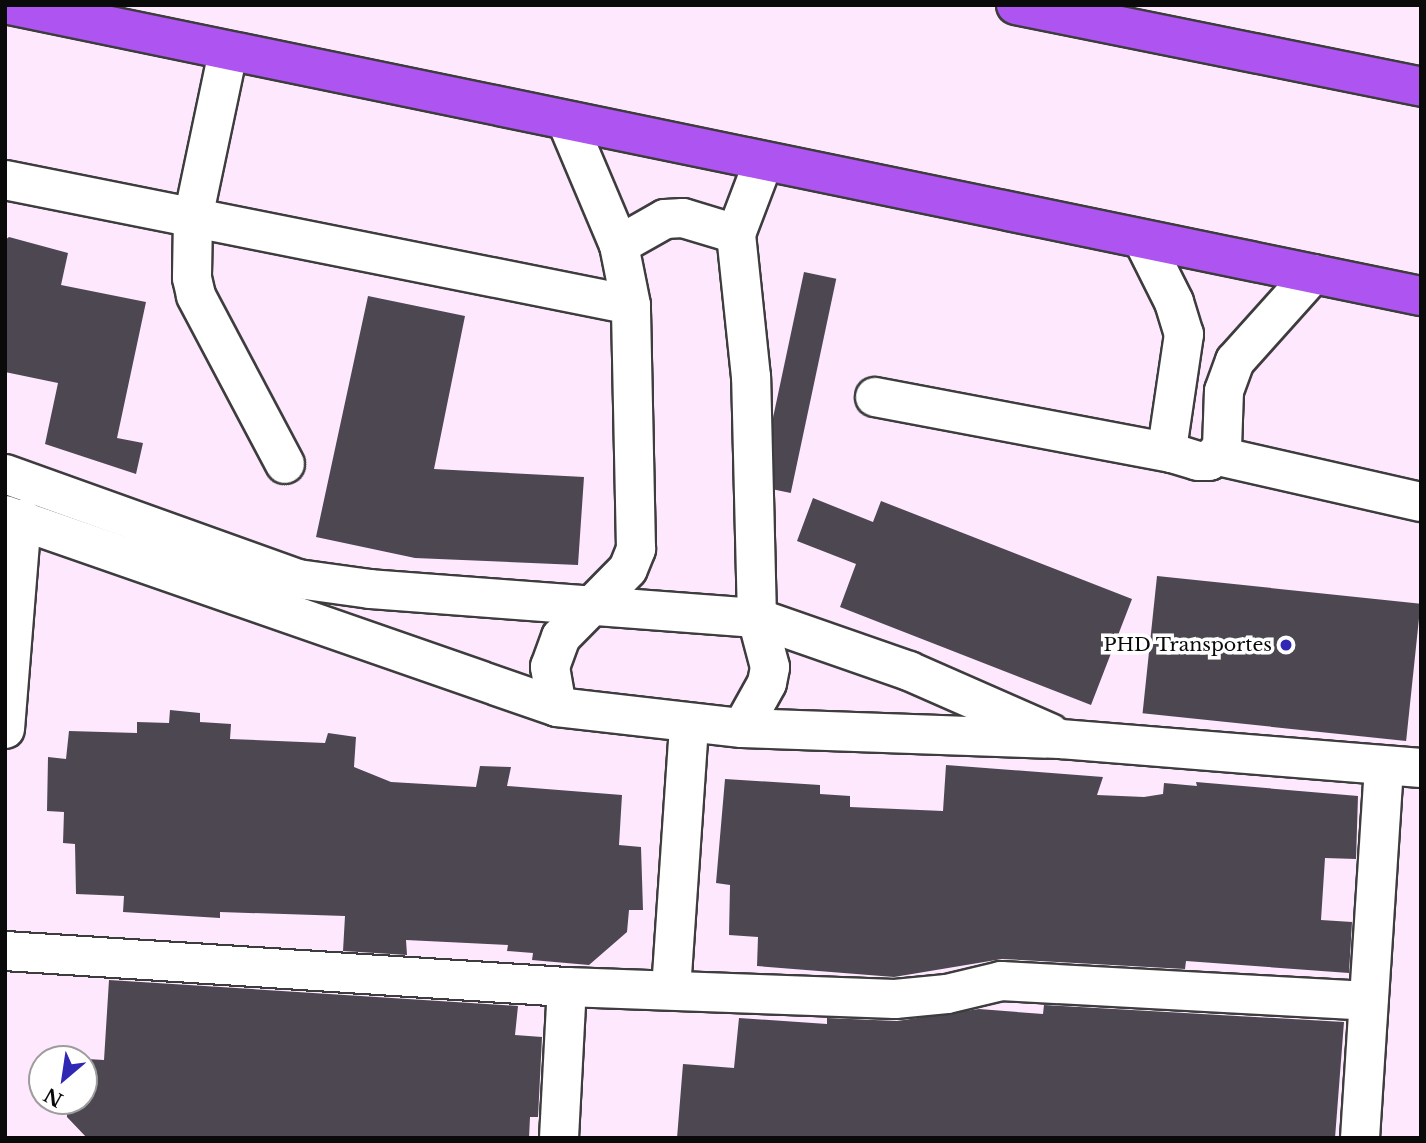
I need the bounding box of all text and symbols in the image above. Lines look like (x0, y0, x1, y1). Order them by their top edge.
place label: PHD Transportes (1103, 634, 1272, 656)
marker: PHD Transportes (1278, 637, 1294, 653)
north arrow (28, 1045, 98, 1115)
text: N (40, 1083, 67, 1111)

